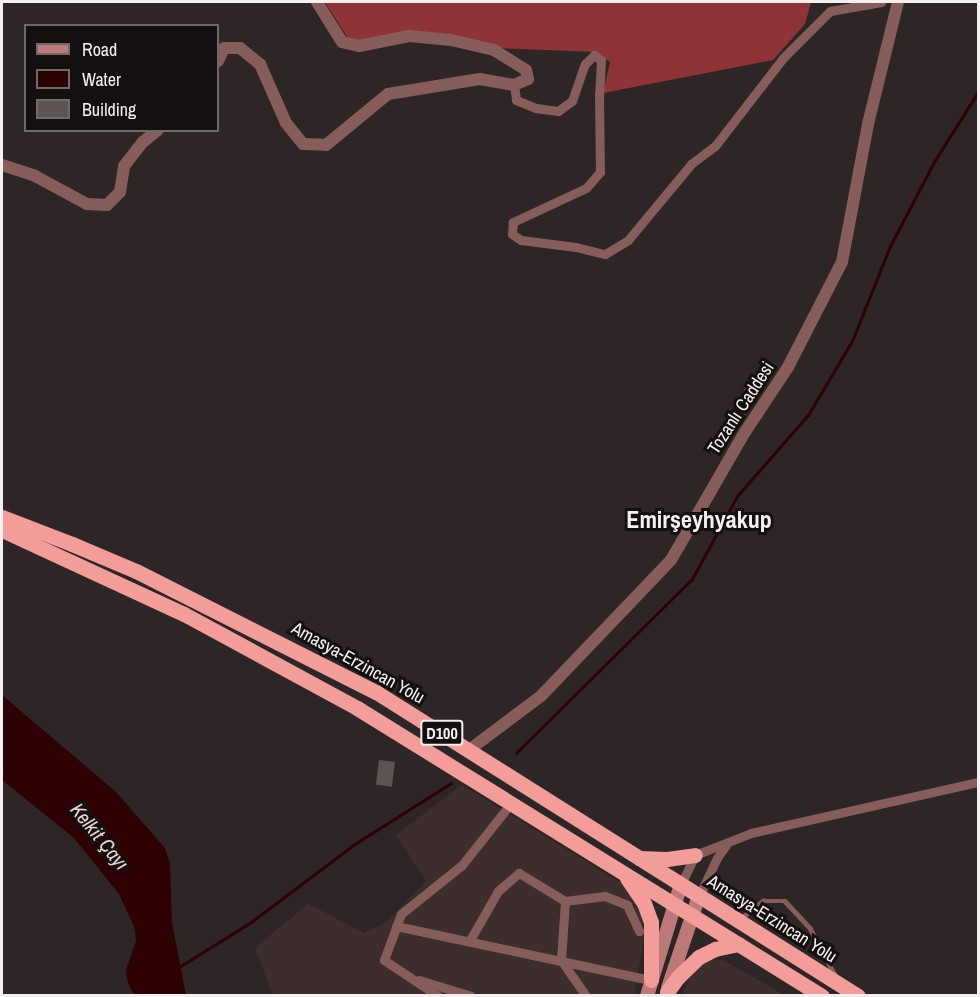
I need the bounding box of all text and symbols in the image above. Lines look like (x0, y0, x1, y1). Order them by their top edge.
legend (24, 24, 219, 132)
text: Road (82, 37, 117, 62)
text: Water (82, 67, 121, 92)
text: Building (82, 97, 136, 122)
street label: Tozanlı Caddesi (703, 358, 779, 458)
district label: Emirşeyhyakup (626, 506, 772, 534)
street label: Amasya-Erzincan Yolu (288, 617, 428, 709)
road number: D100 (420, 720, 464, 746)
water label: Kelkit Çayı (66, 798, 134, 874)
street label: Amasya-Erzincan Yolu (703, 870, 841, 968)

